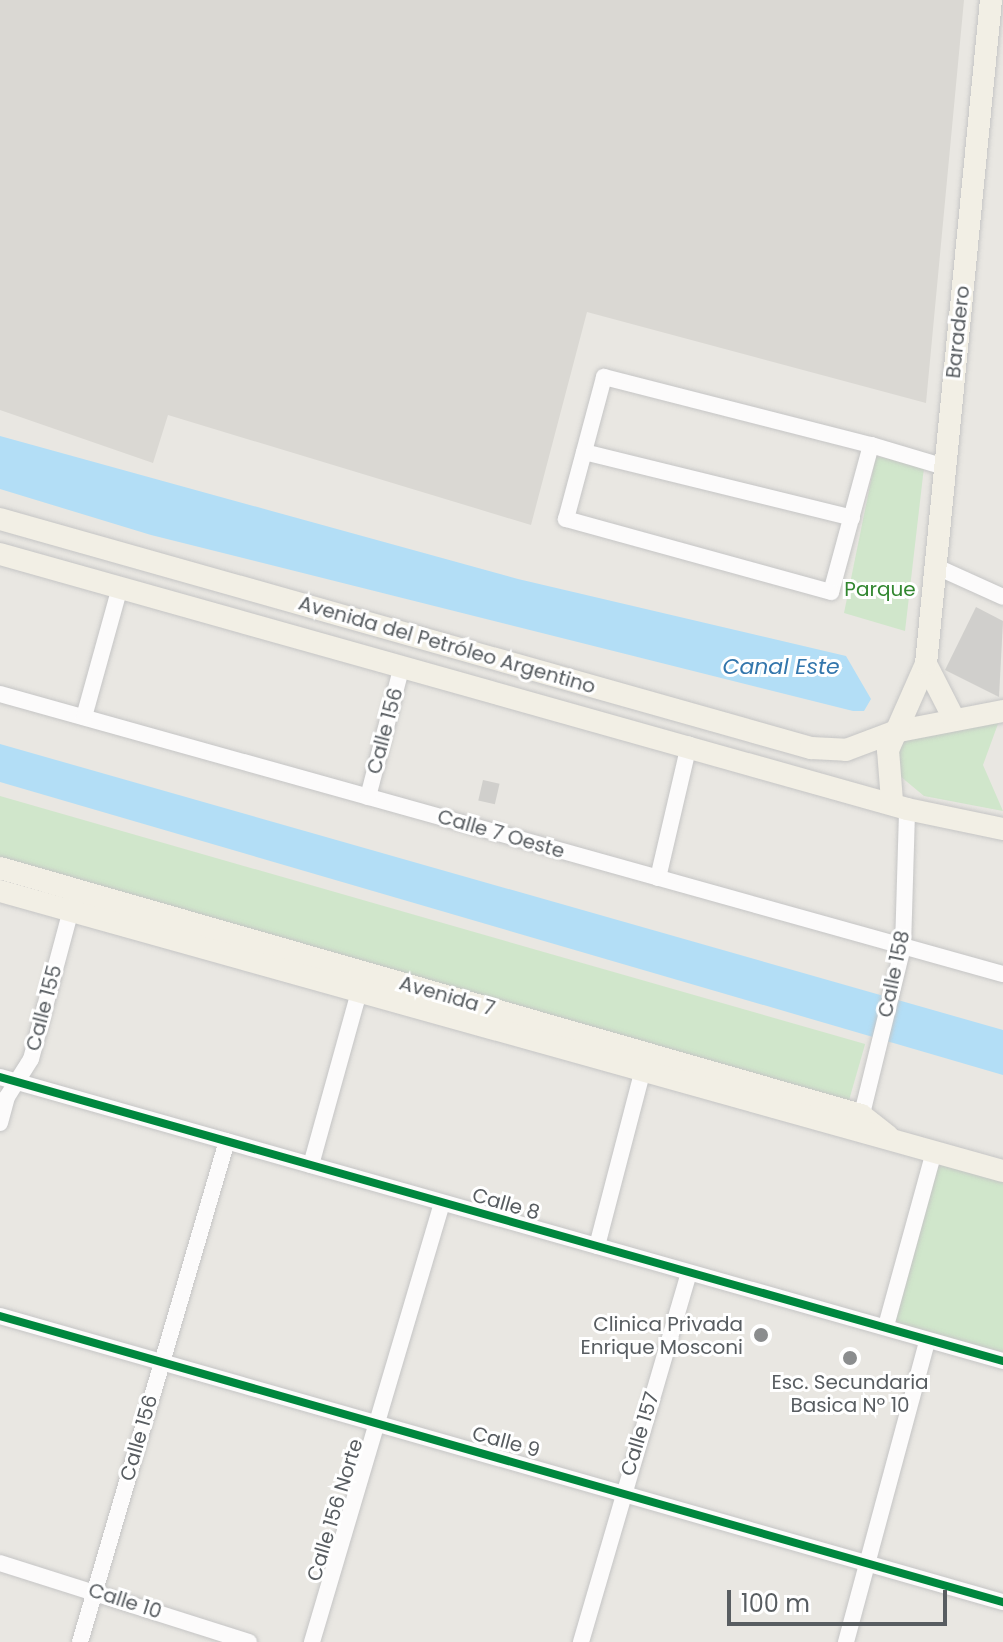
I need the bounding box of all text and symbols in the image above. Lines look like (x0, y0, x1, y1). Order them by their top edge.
street label: Baradero (941, 285, 975, 379)
park label: Parque (844, 577, 916, 601)
street label: Avenida del Petróleo Argentino (296, 591, 598, 699)
water label: Canal Este (722, 654, 840, 680)
street label: Calle 156 (362, 685, 408, 777)
street label: Calle 7 Oeste (435, 804, 567, 864)
street label: Calle 158 (873, 928, 915, 1020)
street label: Calle 155 (21, 962, 67, 1054)
street label: Avenida 7 (397, 971, 497, 1021)
street label: Calle 8 (469, 1183, 543, 1225)
place label: Clinica Privada Enrique Mosconi (580, 1312, 743, 1359)
marker: Clinica Privada Enrique Mosconi (750, 1324, 772, 1346)
marker: Esc. Secundaria Basica Nº 10 (841, 1349, 859, 1367)
place label: Esc. Secundaria Basica Nº 10 (771, 1370, 929, 1417)
street label: Calle 157 (616, 1389, 664, 1479)
street label: Calle 156 (115, 1392, 163, 1484)
street label: Calle 9 (470, 1421, 542, 1463)
street label: Calle 156 Norte (302, 1436, 368, 1584)
scale bar (731, 1574, 951, 1624)
street label: Calle 10 (85, 1578, 165, 1624)
text: 100 m (741, 1587, 810, 1620)

